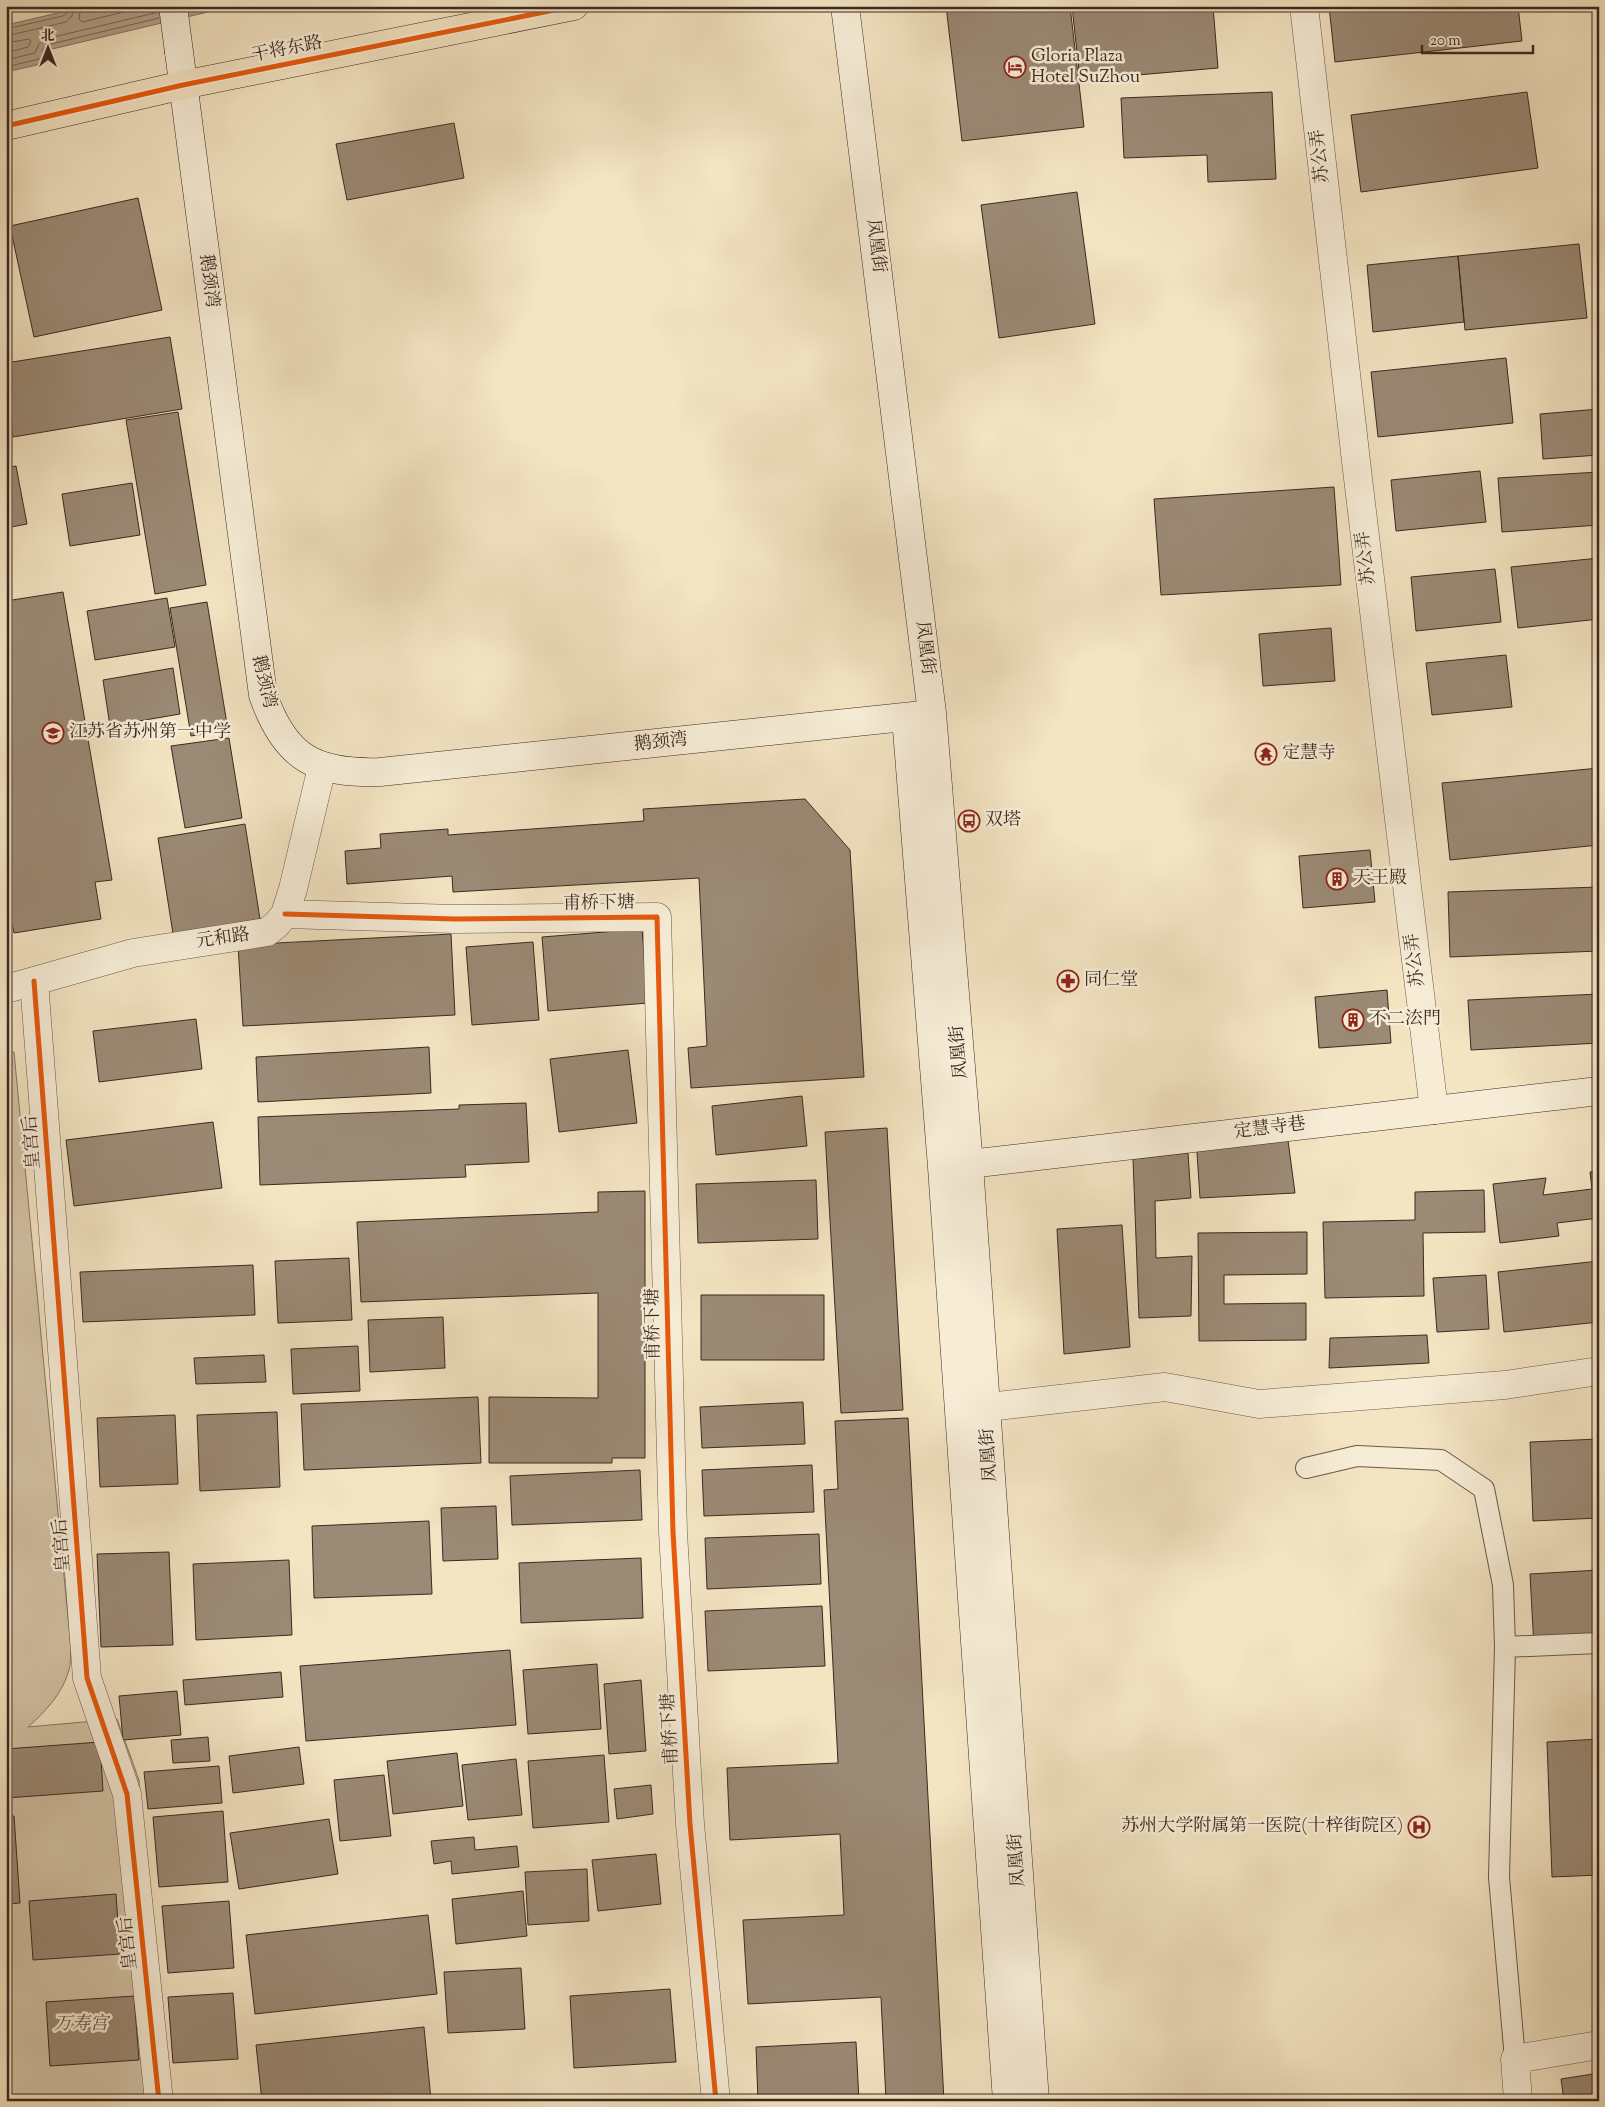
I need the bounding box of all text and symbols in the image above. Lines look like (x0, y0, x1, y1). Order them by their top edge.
north arrow (22, 22, 72, 72)
scale bar (1422, 22, 1534, 54)
text: 北 (41, 27, 55, 47)
street label: 干将东路 (249, 30, 325, 70)
text: 20 m (1430, 31, 1461, 52)
place label: Gloria Plaza Hotel SuZhou (1031, 44, 1140, 91)
hotel icon: Gloria Plaza Hotel SuZhou (1003, 55, 1027, 79)
street label: 苏公弄 (1305, 128, 1337, 184)
street label: 凤凰街 (859, 218, 891, 274)
street label: 鹅颈湾 (192, 253, 224, 309)
street label: 苏公弄 (1351, 530, 1383, 586)
street label: 凤凰街 (908, 620, 940, 676)
street label: 鹅颈湾 (244, 653, 282, 711)
place label: 江苏省苏州第一中学 (69, 720, 231, 746)
school or university icon: 江苏省苏州第一中学 (41, 721, 65, 745)
street label: 鹅颈湾 (633, 727, 689, 759)
place label: 定慧寺 (1282, 741, 1336, 767)
temple icon: 定慧寺 (1254, 742, 1278, 766)
place label: 双塔 (985, 808, 1021, 834)
bus stop icon: 双塔 (957, 809, 981, 833)
place label: 天王殿 (1353, 866, 1407, 892)
building icon: 天王殿 (1325, 867, 1349, 891)
street label: 甫桥下塘 (563, 890, 635, 918)
street label: 元和路 (194, 922, 252, 956)
street label: 苏公弄 (1400, 932, 1432, 988)
place label: 同仁堂 (1084, 968, 1138, 994)
pharmacy icon: 同仁堂 (1056, 969, 1080, 993)
place label: 不二㳒門 (1369, 1007, 1441, 1033)
building icon: 不二㳒門 (1341, 1008, 1365, 1032)
street label: 凤凰街 (945, 1024, 975, 1080)
street label: 定慧寺巷 (1233, 1112, 1307, 1146)
street label: 皇宫后 (18, 1114, 48, 1170)
street label: 甫桥下塘 (640, 1288, 668, 1360)
street label: 凤凰街 (975, 1427, 1005, 1483)
street label: 皇宫后 (48, 1517, 78, 1573)
street label: 甫桥下塘 (656, 1692, 686, 1766)
place label: 苏州大学附属第一医院(十梓街院区) (1121, 1814, 1403, 1840)
hospital icon: 苏州大学附属第一医院(十梓街院区) (1407, 1815, 1431, 1839)
street label: 凤凰街 (1003, 1832, 1033, 1888)
street label: 皇宫后 (113, 1915, 145, 1971)
park label: 万寿宫 (54, 2012, 111, 2038)

